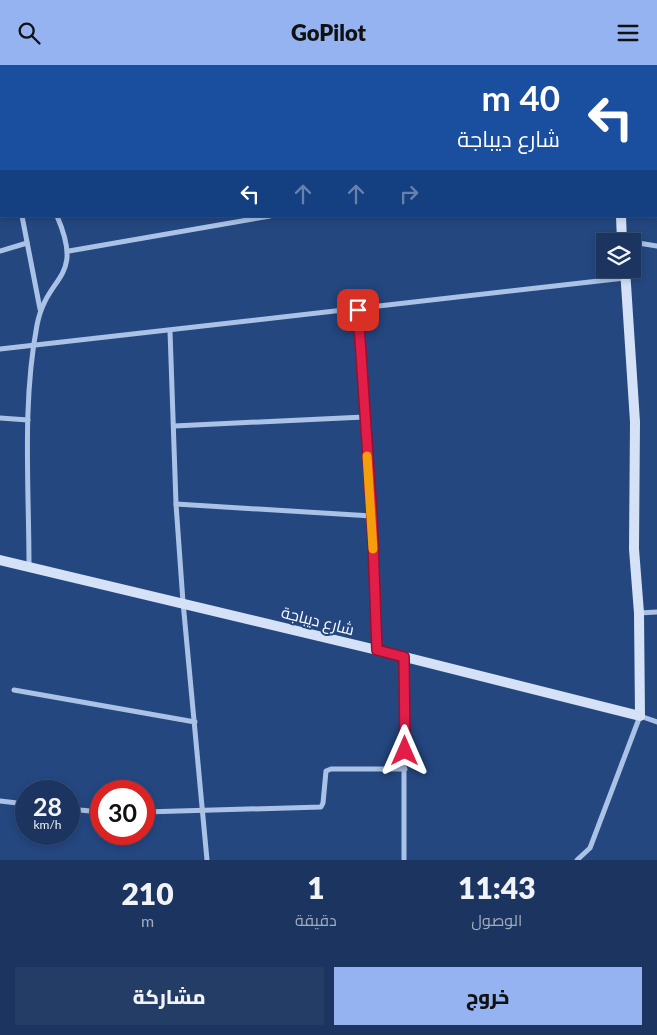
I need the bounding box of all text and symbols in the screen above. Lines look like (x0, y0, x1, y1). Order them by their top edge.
icon: search (15, 19, 43, 47)
text: GoPilot (291, 19, 366, 46)
icon: menu (614, 19, 642, 47)
text: 40 m (482, 76, 560, 118)
icon: left (578, 85, 643, 150)
text: شارع ديباجة (457, 125, 560, 152)
icon: left (236, 180, 264, 208)
icon: ahead (289, 180, 317, 208)
icon: ahead (342, 180, 370, 208)
icon: right (395, 180, 423, 208)
map controls (596, 233, 641, 278)
button: layers (596, 233, 641, 278)
pin (337, 289, 379, 331)
icon: arrive (344, 296, 372, 324)
street label: شارع ديباجة (279, 602, 357, 641)
position arrow (378, 724, 430, 776)
speed limit sign: 30 (90, 780, 155, 845)
text: 28 (33, 791, 62, 821)
text: km/h (33, 817, 62, 832)
text: 1 (307, 869, 325, 905)
text: 11:43 (458, 869, 536, 905)
text: 210 (121, 875, 174, 911)
text: دقيقة (295, 910, 337, 929)
text: الوصول (471, 910, 522, 929)
text: m (141, 911, 154, 930)
button: مشاركة (15, 967, 324, 1025)
button: خروج (334, 967, 642, 1025)

